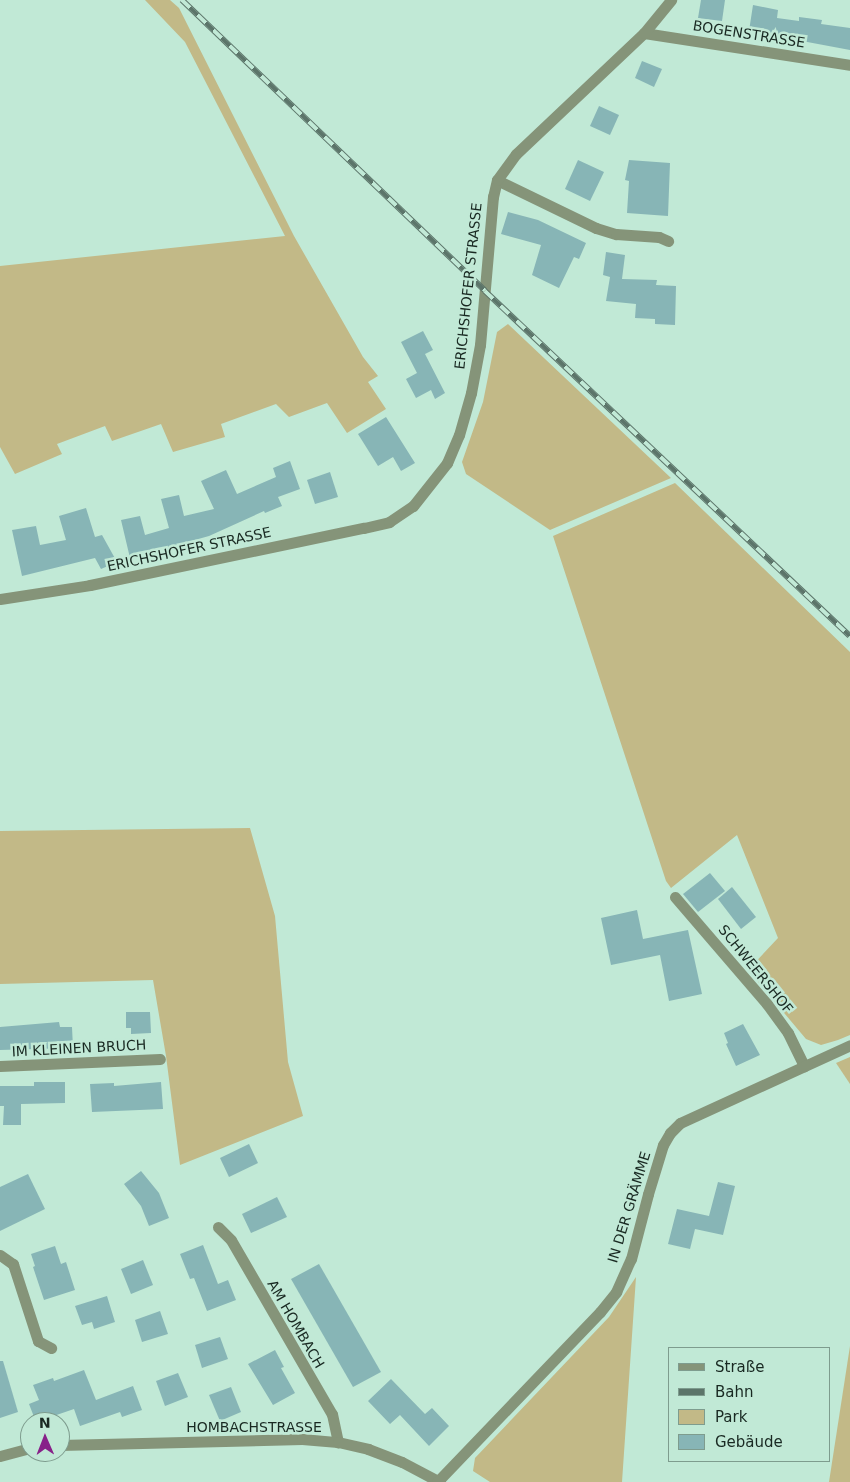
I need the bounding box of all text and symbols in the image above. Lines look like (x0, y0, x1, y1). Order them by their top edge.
street label: BOGENSTRASSE (692, 17, 806, 51)
street label: ERICHSHOFER STRASSE (451, 202, 485, 370)
street label: ERICHSHOFER STRASSE (105, 523, 273, 575)
street label: SCHWEERSHOF (715, 921, 797, 1017)
street label: IM KLEINEN BRUCH (11, 1036, 147, 1060)
street label: IN DER GRÄMME (604, 1149, 654, 1265)
street label: AM HOMBACH (264, 1277, 328, 1371)
legend (668, 1347, 830, 1462)
text: Straße (715, 1358, 764, 1376)
text: Bahn (715, 1383, 754, 1401)
text: Park (715, 1408, 747, 1426)
north arrow (20, 1412, 70, 1462)
text: N (39, 1415, 51, 1431)
street label: HOMBACHSTRASSE (186, 1419, 322, 1435)
text: Gebäude (715, 1433, 783, 1451)

